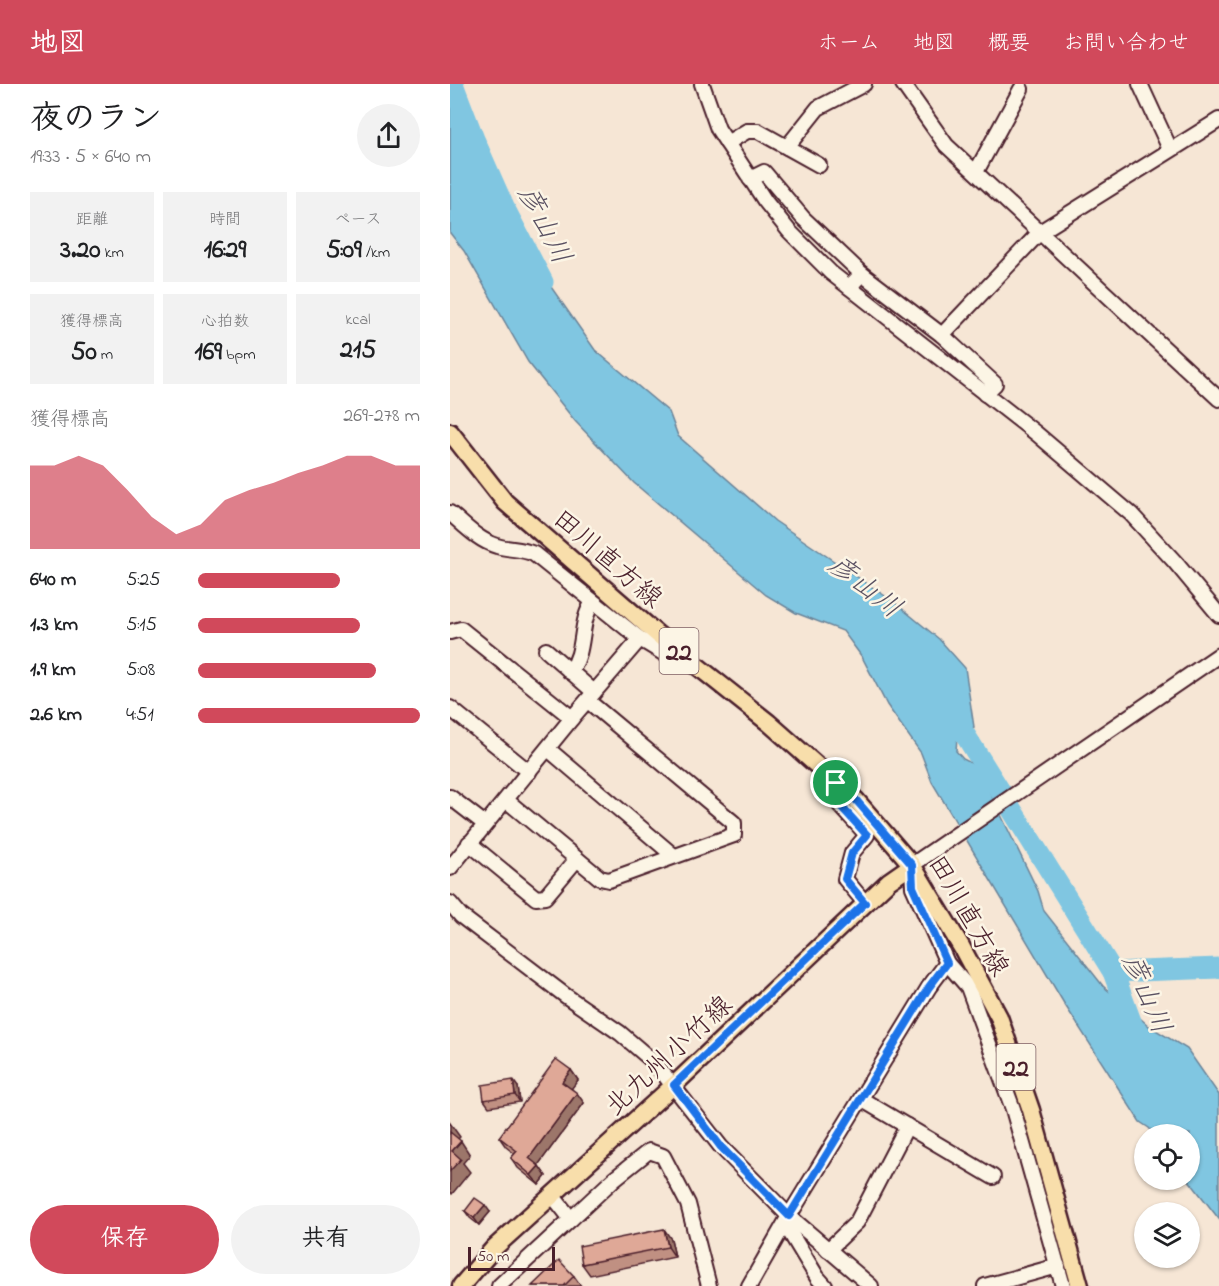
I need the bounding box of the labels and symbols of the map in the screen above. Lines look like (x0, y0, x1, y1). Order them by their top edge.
water label: 彦山川 (506, 179, 580, 272)
street label: 田川直方線 (543, 501, 670, 619)
water label: 彦山川 (818, 546, 910, 630)
road number: 22 (660, 628, 698, 674)
pin (810, 757, 861, 808)
street label: 田川直方線 (916, 848, 1017, 984)
water label: 彦山川 (1109, 948, 1180, 1041)
street label: 北九州小竹線 (597, 987, 742, 1126)
road number: 22 (996, 1044, 1036, 1090)
scale bar (468, 1244, 555, 1272)

